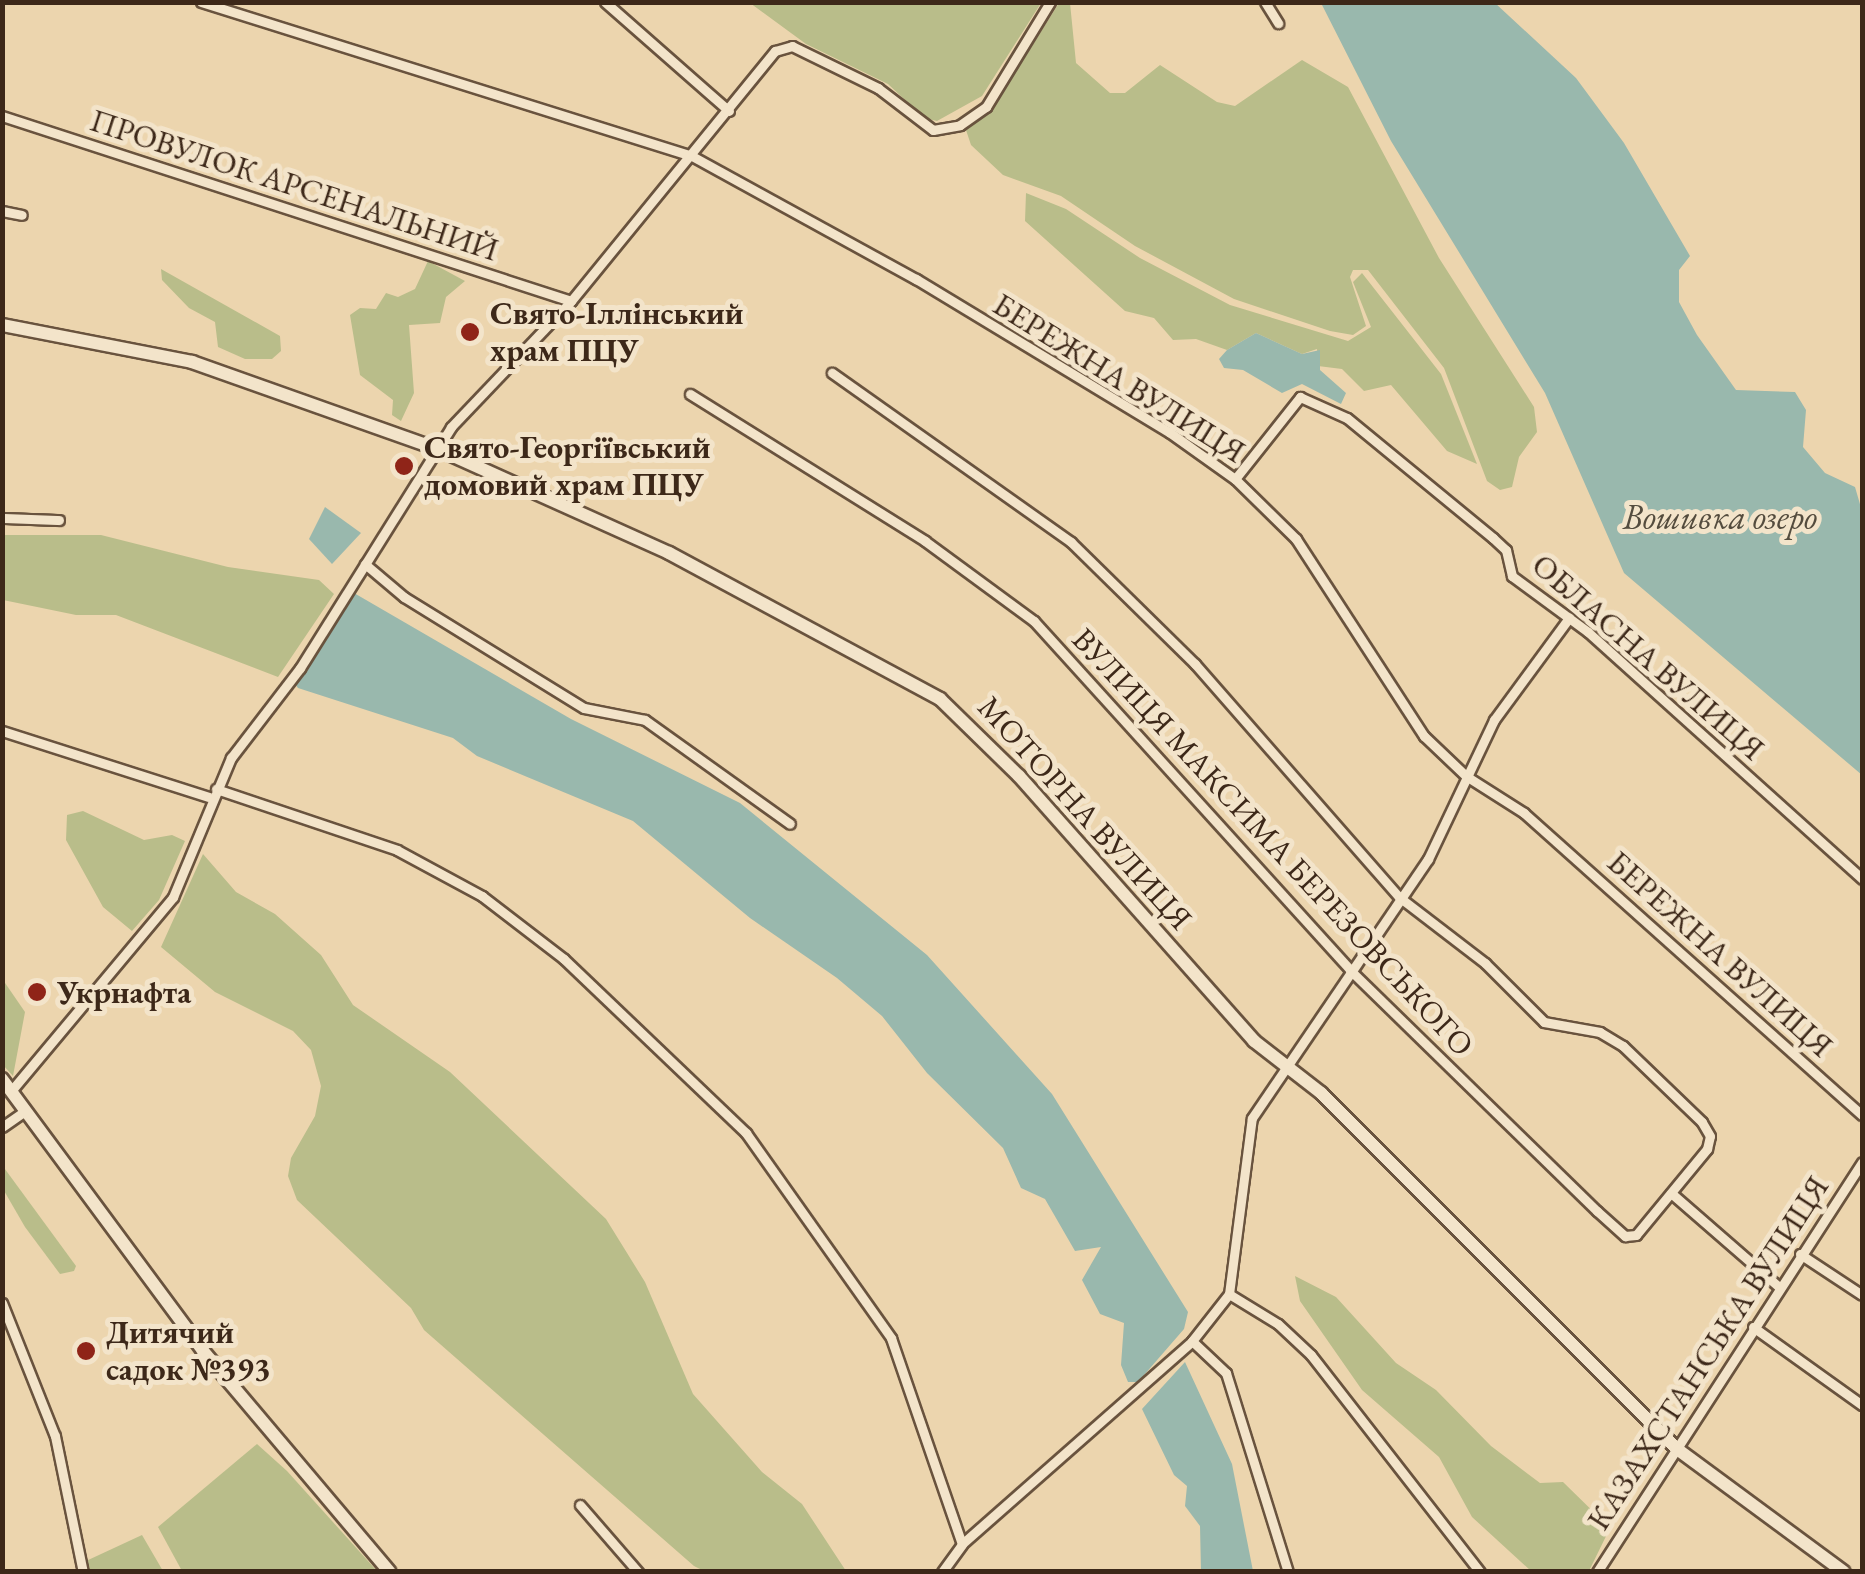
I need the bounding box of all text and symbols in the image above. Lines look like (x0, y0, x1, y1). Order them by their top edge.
street label: ПРОВУЛОК АРСЕНАЛЬНИЙ (85, 101, 503, 269)
street label: БЕРЕЖНА ВУЛИЦЯ (986, 285, 1252, 471)
place label: Свято-Іллінський храм ПЦУ (490, 295, 743, 370)
marker: Свято-Іллінський храм ПЦУ (459, 321, 481, 343)
place label: Свято-Георгіївський домовий храм ПЦУ (424, 429, 711, 504)
marker: Свято-Георгіївський домовий храм ПЦУ (393, 455, 415, 477)
water label: Вошивка озеро (1623, 496, 1817, 538)
street label: ОБЛАСНА ВУЛИЦЯ (1524, 546, 1772, 768)
street label: ВУЛИЦЯ МАКСИМА БЕРЕЗОВСЬКОГО (1064, 620, 1482, 1064)
street label: МОТОРНА ВУЛИЦЯ (970, 688, 1200, 938)
street label: БЕРЕЖНА ВУЛИЦЯ (1600, 843, 1840, 1065)
place label: Укрнафта (57, 973, 191, 1011)
marker: Укрнафта (26, 981, 48, 1003)
street label: КАЗАХСТАНСЬКА ВУЛИЦЯ (1579, 1169, 1837, 1537)
place label: Дитячий садок №393 (106, 1314, 271, 1389)
marker: Дитячий садок №393 (75, 1340, 97, 1362)

